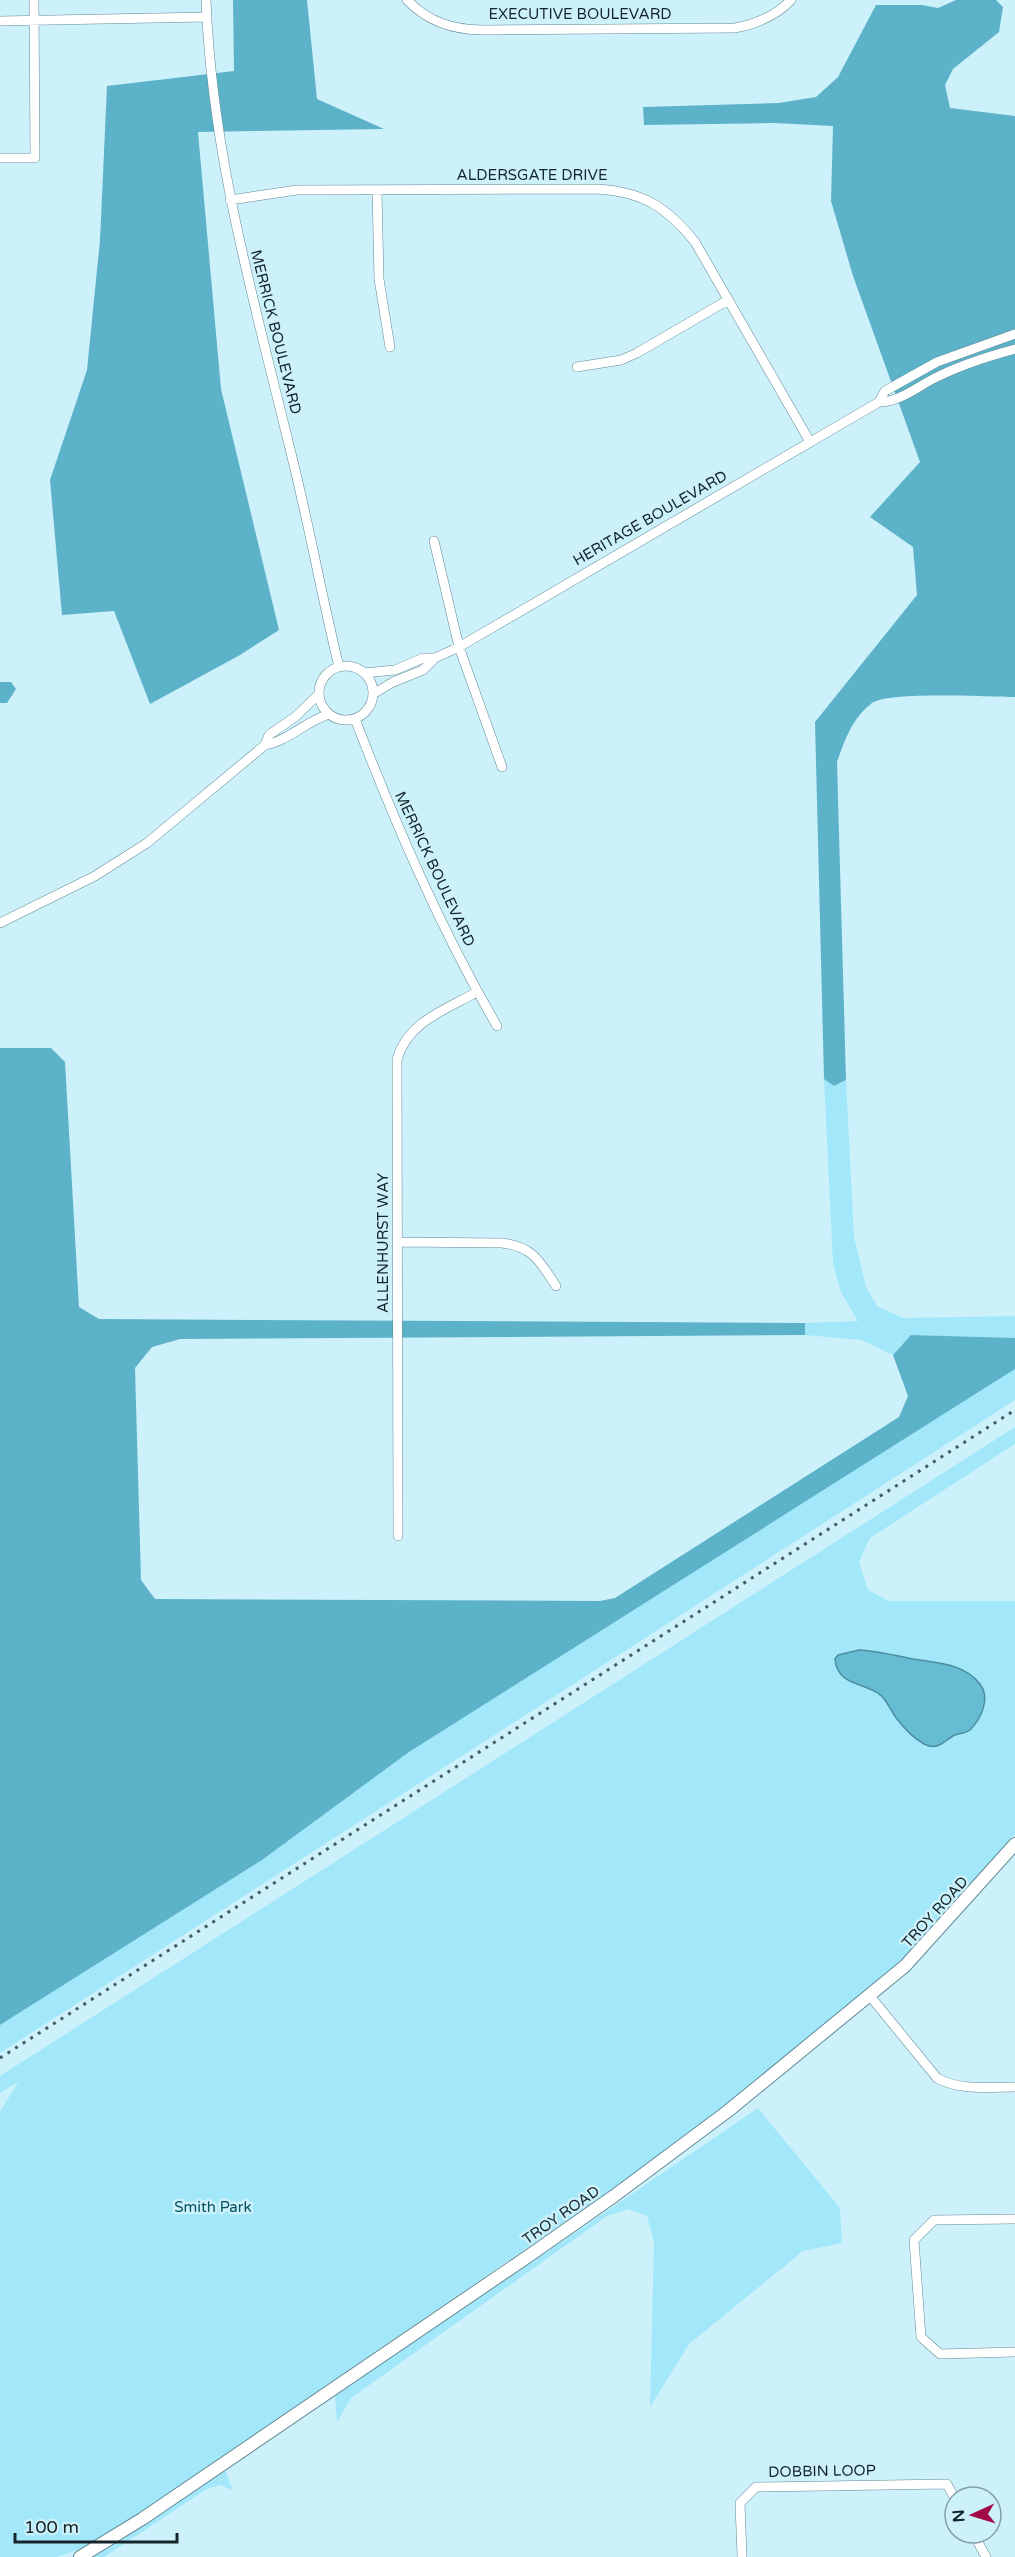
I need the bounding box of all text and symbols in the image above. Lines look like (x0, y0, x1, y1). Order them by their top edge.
street label: EXECUTIVE BOULEVARD (488, 5, 672, 23)
street label: ALDERSGATE DRIVE (456, 166, 608, 184)
street label: MERRICK BOULEVARD (247, 248, 305, 416)
street label: HERITAGE BOULEVARD (570, 466, 730, 570)
street label: MERRICK BOULEVARD (391, 789, 479, 949)
street label: ALLENHURST WAY (374, 1172, 392, 1313)
street label: TROY ROAD (898, 1873, 972, 1951)
street label: TROY ROAD (519, 2182, 603, 2248)
park label: Smith Park (174, 2198, 252, 2216)
street label: DOBBIN LOOP (768, 2461, 876, 2481)
north arrow (943, 2485, 1003, 2545)
scale bar (15, 2506, 177, 2544)
text: N (949, 2509, 969, 2523)
text: 100 m (24, 2516, 79, 2538)

